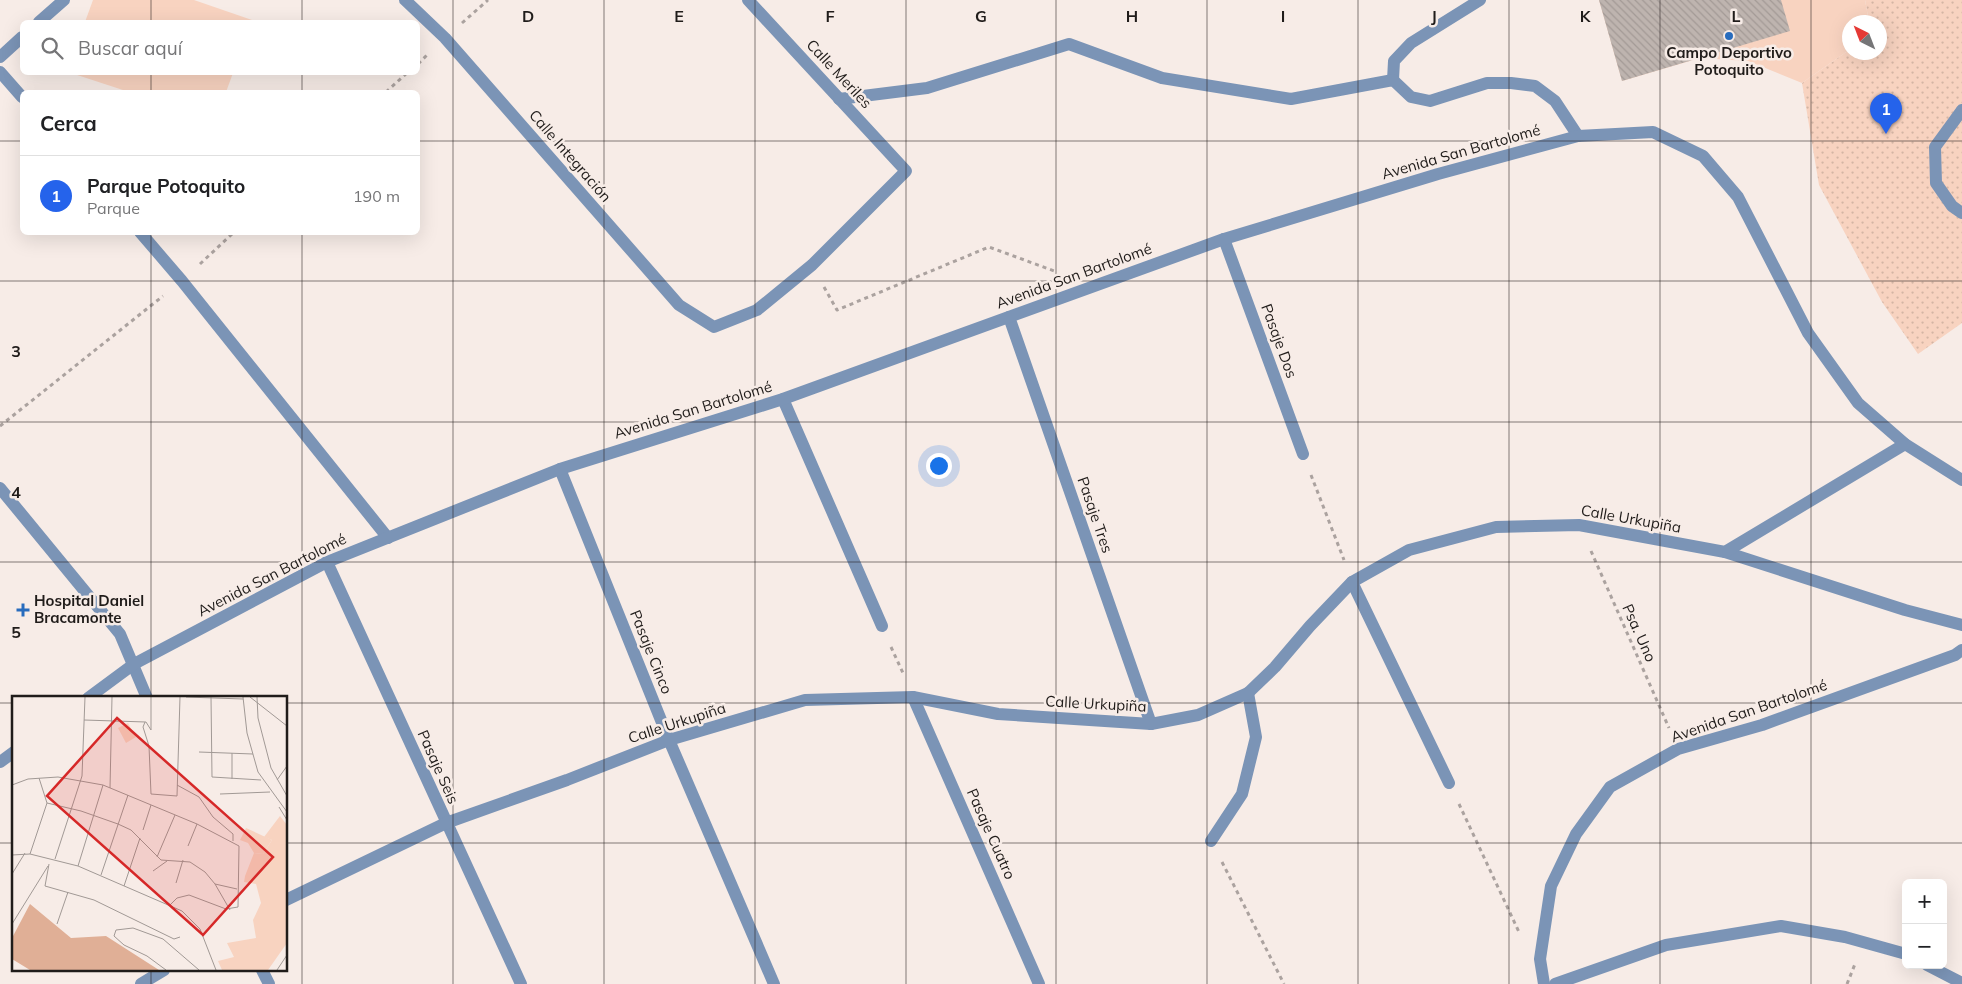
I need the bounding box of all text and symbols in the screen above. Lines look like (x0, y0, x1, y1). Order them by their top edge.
text: D (522, 6, 534, 26)
text: E (674, 6, 684, 26)
text: F (825, 6, 835, 26)
text: G (975, 6, 987, 26)
text: H (1126, 6, 1138, 26)
text: I (1281, 6, 1285, 26)
text: J (1431, 6, 1437, 26)
text: K (1580, 6, 1592, 26)
text: L (1732, 6, 1741, 26)
north arrow (1842, 15, 1887, 60)
search box (20, 20, 420, 75)
marker: Campo Deportivo Potoquito (1723, 30, 1735, 42)
icon: search (38, 34, 66, 62)
street label: Calle Meriles (803, 35, 876, 112)
text: Buscar aquí (78, 36, 182, 60)
place label: Campo Deportivo Potoquito (1666, 43, 1792, 79)
pin: 1 (1870, 93, 1902, 134)
street label: Calle Integración (525, 106, 616, 206)
text: Cerca (40, 110, 97, 136)
street label: Avenida San Bartolomé (1379, 120, 1542, 183)
text: Parque Potoquito (87, 174, 245, 198)
text: 1 (51, 186, 61, 206)
text: 190 m (353, 186, 400, 206)
text: Parque (87, 198, 140, 218)
street label: Avenida San Bartolomé (993, 239, 1154, 313)
street label: Pasaje Dos (1257, 301, 1302, 381)
text: 3 (11, 341, 21, 361)
street label: Avenida San Bartolomé (612, 376, 774, 443)
your location (926, 453, 952, 479)
street label: Pasaje Tres (1074, 474, 1117, 555)
text: 4 (11, 482, 21, 502)
street label: Calle Urkupiña (1580, 500, 1683, 537)
street label: Avenida San Bartolomé (194, 529, 349, 620)
place label: Hospital Daniel Bracamonte (34, 591, 144, 627)
street label: Psa. Uno (1618, 601, 1661, 665)
marker: Hospital Daniel Bracamonte (16, 603, 30, 617)
street label: Pasaje Cinco (626, 607, 677, 697)
text: 5 (11, 622, 21, 642)
street label: Avenida San Bartolomé (1668, 675, 1830, 746)
street label: Calle Urkupiña (1045, 691, 1147, 716)
inset map (12, 696, 288, 972)
street label: Calle Urkupiña (626, 698, 728, 747)
street label: Pasaje Seis (414, 727, 463, 807)
street label: Pasaje Cuatro (963, 785, 1020, 882)
map controls (1902, 879, 1947, 969)
button: + (1902, 879, 1947, 924)
button: − (1902, 924, 1947, 969)

